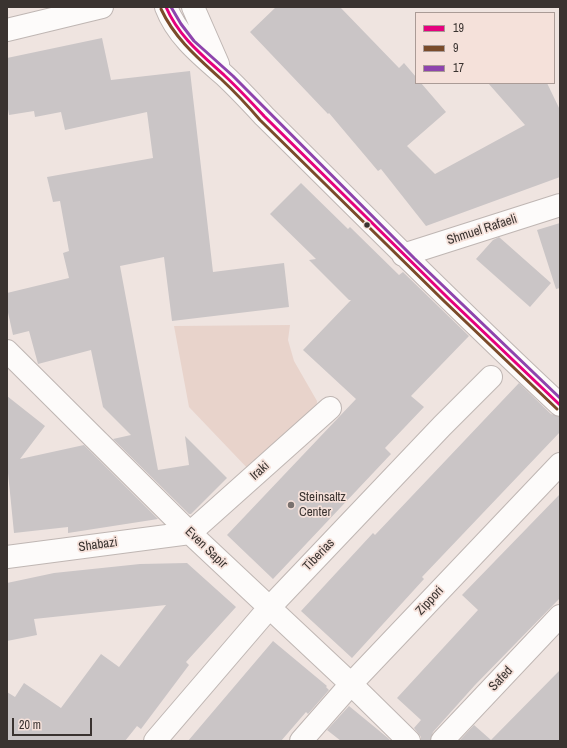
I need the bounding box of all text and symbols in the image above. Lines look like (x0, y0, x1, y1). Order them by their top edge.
legend (415, 12, 555, 84)
text: 19 (453, 20, 464, 36)
text: 9 (453, 40, 458, 56)
text: 17 (453, 60, 464, 76)
street label: Shmuel Rafaeli (445, 211, 519, 249)
unlabelled marker (362, 220, 372, 230)
street label: Iraki (247, 458, 273, 484)
place label: Steinsaltz Center (299, 490, 346, 521)
marker: Steinsaltz Center (286, 500, 296, 510)
street label: Even Sapir (182, 524, 230, 572)
street label: Shabazi (78, 535, 118, 555)
street label: Tiberias (300, 536, 338, 574)
street label: Zippori (413, 583, 447, 619)
street label: Safed (486, 663, 516, 695)
scale bar (14, 710, 94, 736)
text: 20 m (19, 717, 41, 733)

